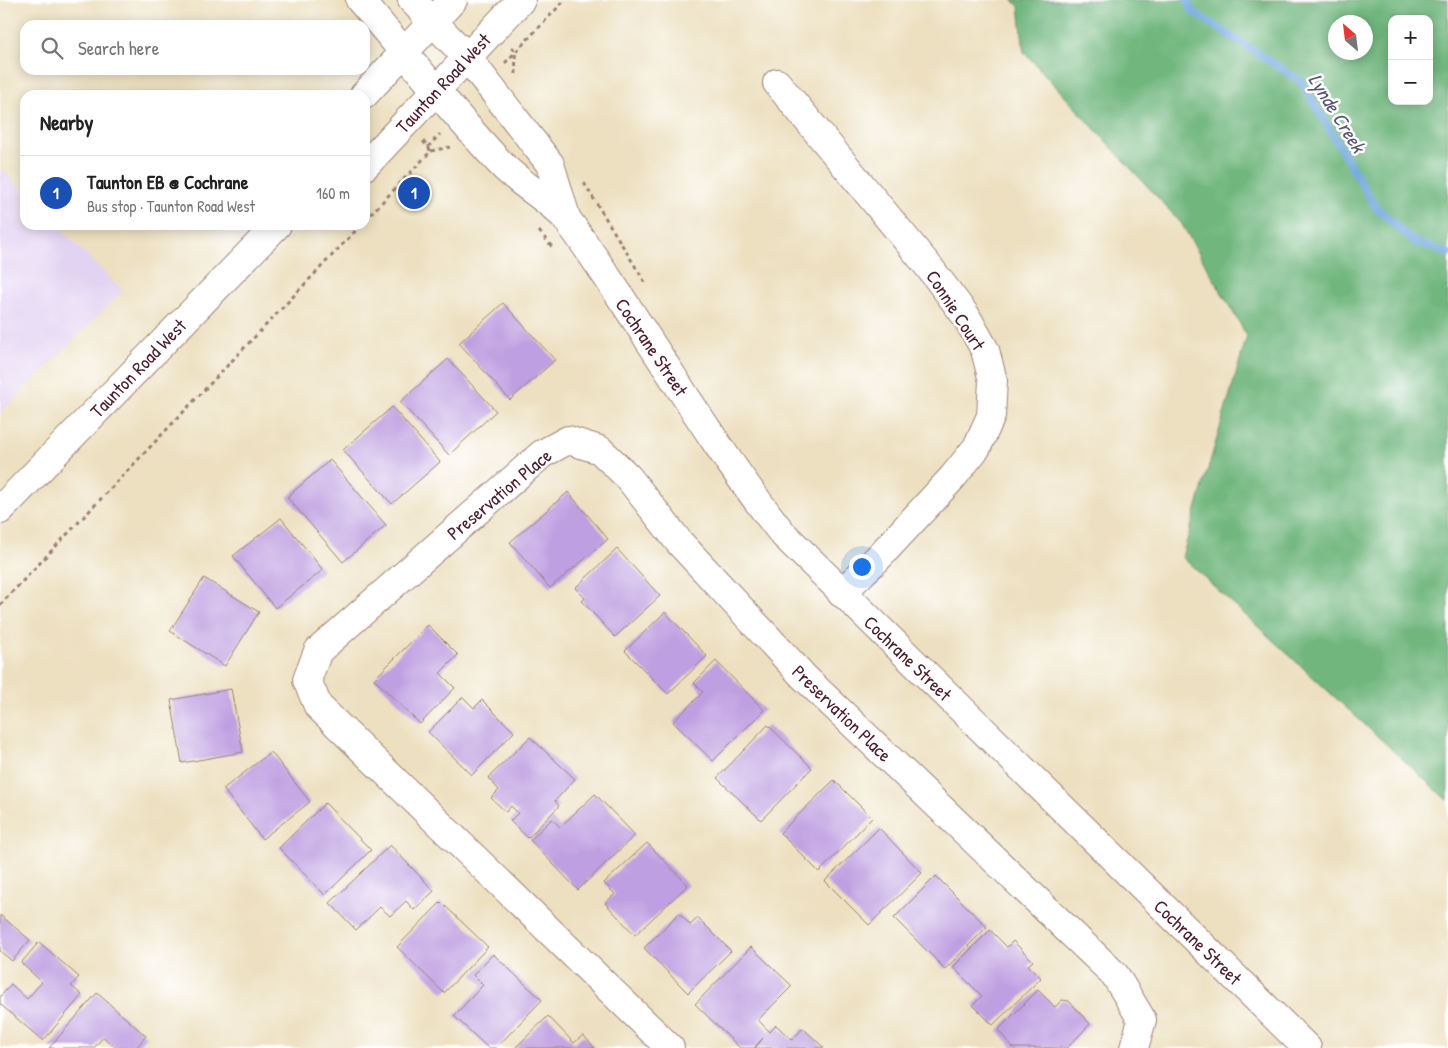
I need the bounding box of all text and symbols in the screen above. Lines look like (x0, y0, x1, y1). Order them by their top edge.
north arrow (1328, 15, 1373, 60)
map controls (1388, 15, 1433, 105)
button: + (1388, 15, 1433, 60)
search box (20, 20, 370, 75)
street label: Taunton Road West (390, 27, 497, 139)
icon: search (38, 34, 66, 62)
text: Search here (78, 35, 159, 61)
button: − (1388, 60, 1433, 105)
water label: Lynde Creek (1302, 68, 1373, 159)
text: Nearby (40, 108, 93, 137)
text: Taunton EB @ Cochrane (87, 169, 248, 195)
pin: 1 (398, 174, 430, 212)
text: 1 (53, 182, 59, 204)
text: 160 m (316, 182, 350, 204)
text: Bus stop · Taunton Road West (87, 195, 255, 217)
street label: Connie Court (920, 265, 992, 356)
street label: Cochrane Street (610, 293, 695, 401)
street label: Taunton Road West (84, 312, 192, 423)
street label: Preservation Place (441, 442, 557, 545)
your location (849, 554, 875, 580)
street label: Cochrane Street (858, 609, 958, 707)
street label: Preservation Place (786, 659, 898, 768)
street label: Cochrane Street (1148, 893, 1248, 991)

